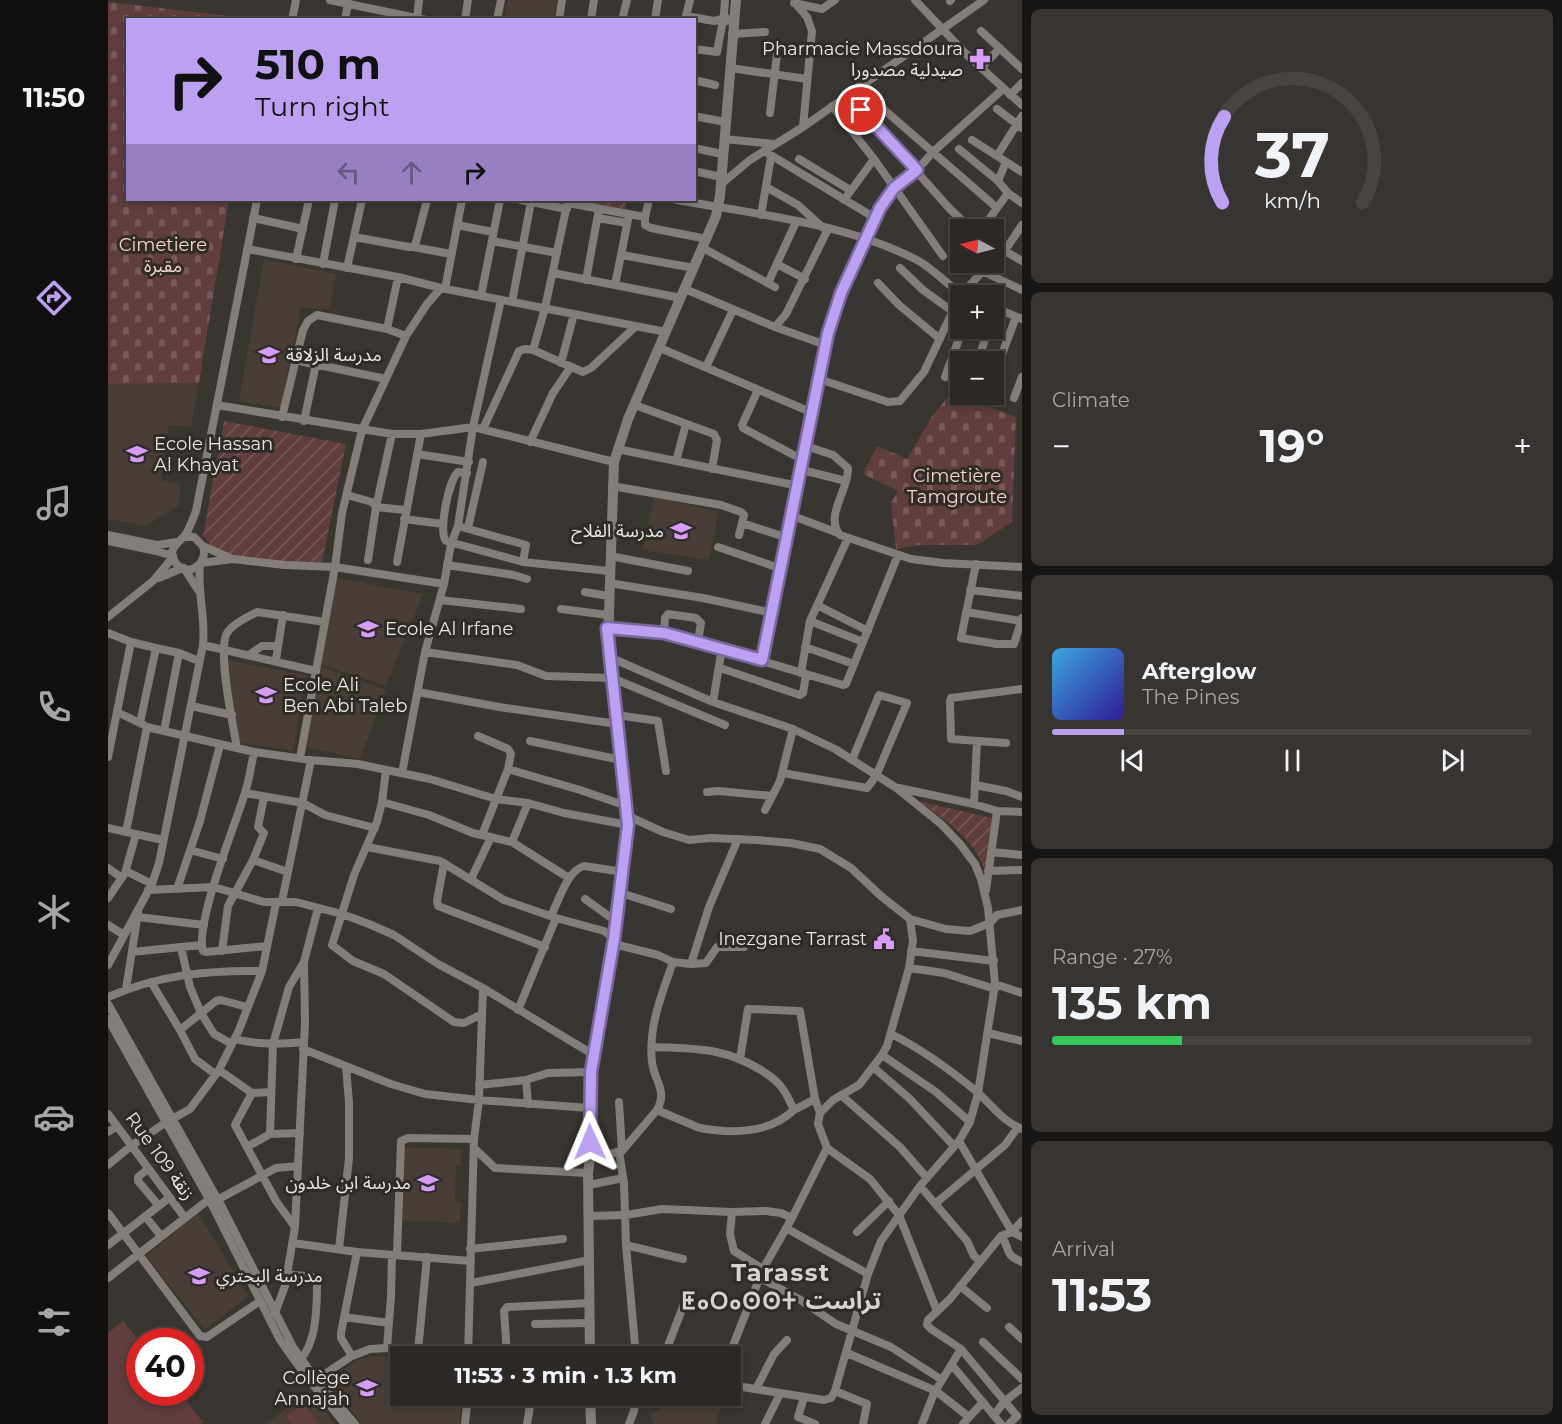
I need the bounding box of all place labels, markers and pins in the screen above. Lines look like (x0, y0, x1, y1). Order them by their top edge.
place label: Pharmacie Massdoura صيدلية مصدورا (762, 38, 963, 81)
pharmacy icon: Pharmacie Massdoura صيدلية مصدورا (968, 47, 992, 71)
pin (835, 84, 886, 135)
school or university icon: مدرسة الزلاقة (257, 343, 281, 367)
place label: مدرسة الزلاقة (286, 344, 382, 366)
place label: Ecole Hassan Al Khayat (154, 433, 273, 476)
school or university icon: Ecole Hassan Al Khayat (125, 442, 149, 466)
school or university icon: مدرسة الفلاح (669, 519, 693, 543)
place label: مدرسة الفلاح (571, 520, 664, 544)
school or university icon: Ecole Al Irfane (356, 617, 380, 641)
place label: Ecole Al Irfane (385, 618, 513, 640)
place label: Ecole Ali Ben Abi Taleb (283, 674, 407, 717)
school or university icon: Ecole Ali Ben Abi Taleb (254, 683, 278, 707)
public building icon: Inezgane Tarrast (872, 927, 896, 951)
place label: Inezgane Tarrast (718, 928, 867, 950)
school or university icon: مدرسة ابن خلدون (416, 1171, 440, 1195)
place label: مدرسة ابن خلدون (285, 1172, 411, 1194)
school or university icon: مدرسة البحتري (187, 1264, 211, 1288)
place label: مدرسة البحتري (216, 1265, 323, 1289)
place label: Collège Annajah (274, 1367, 350, 1410)
school or university icon: Collège Annajah (355, 1376, 379, 1400)

